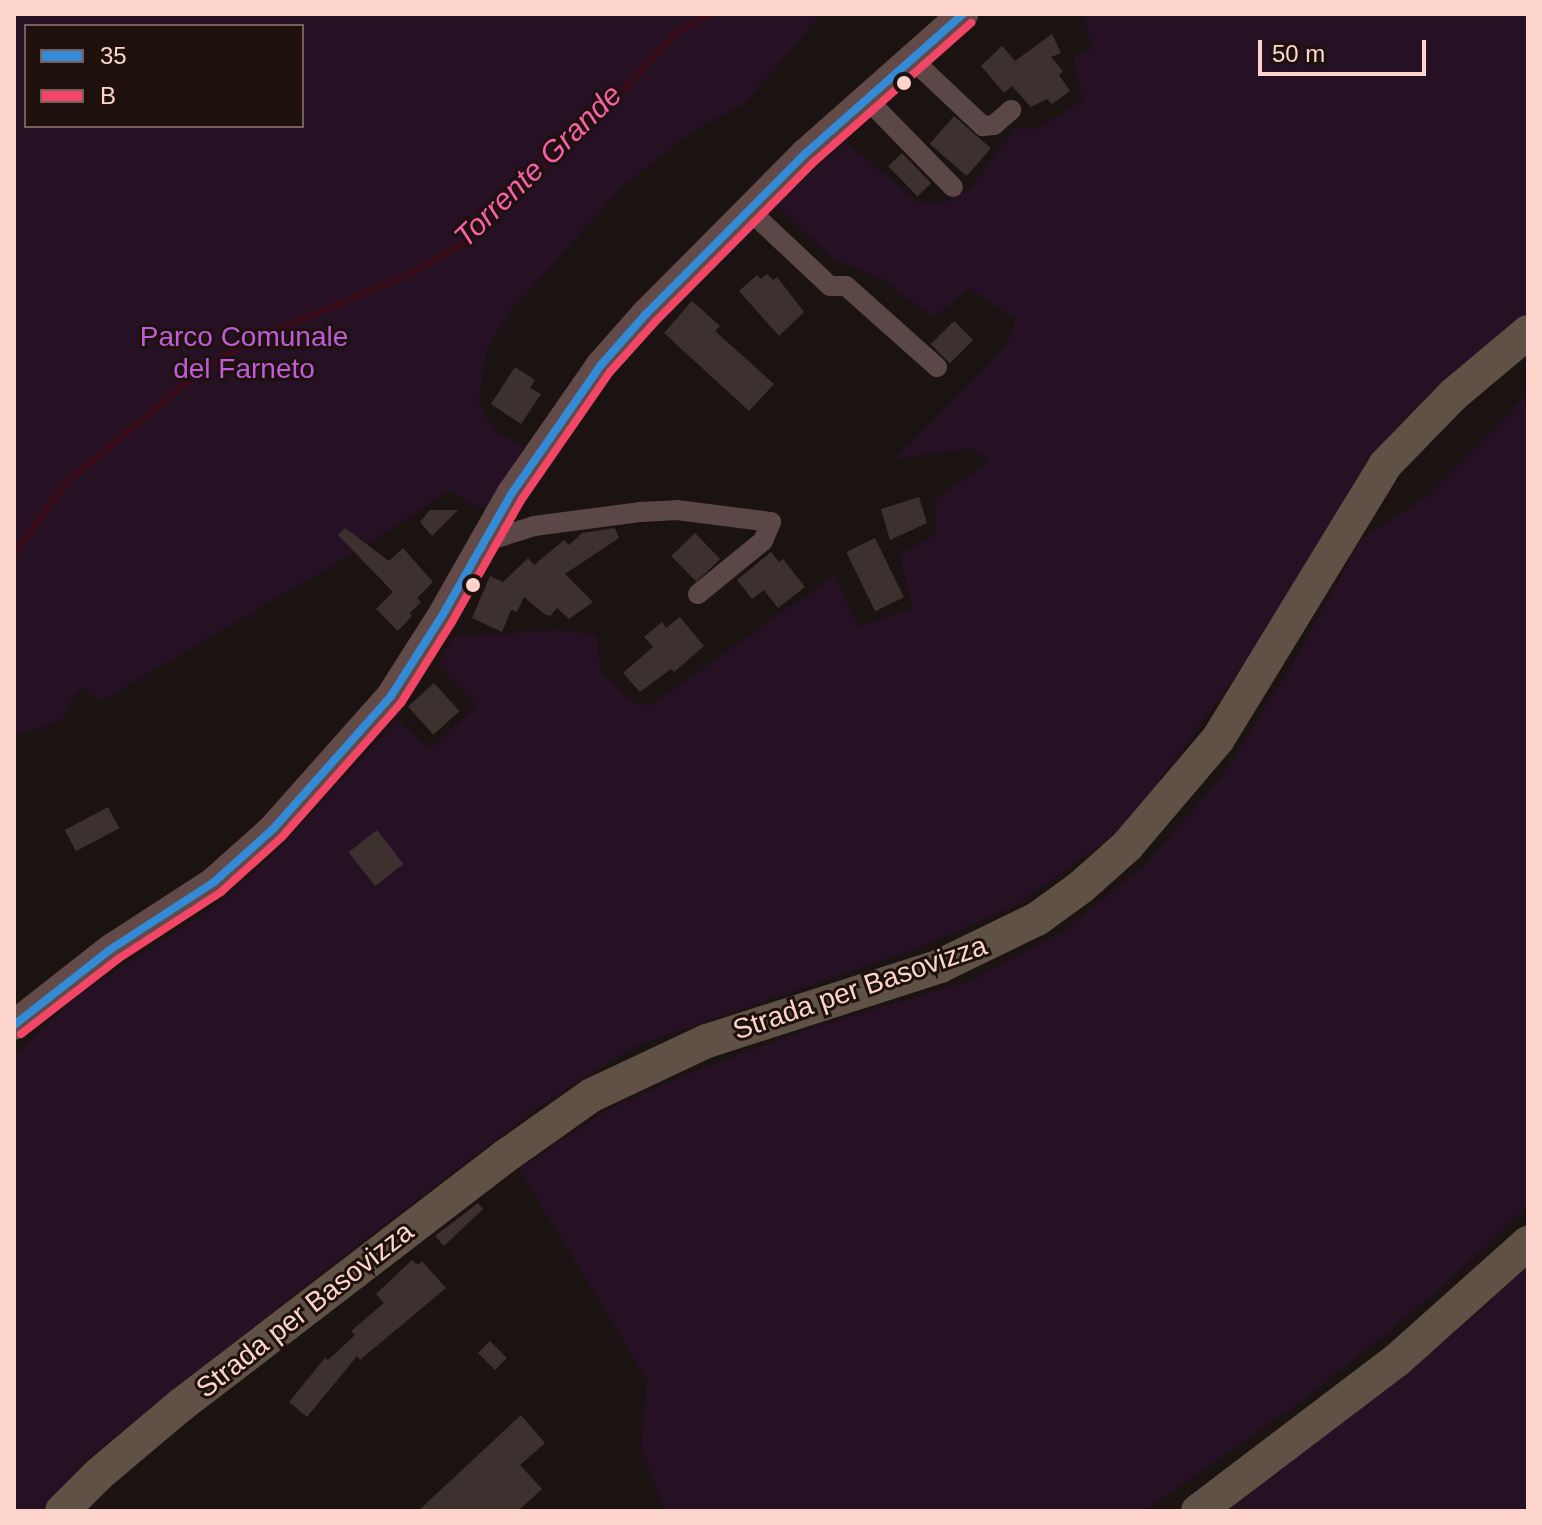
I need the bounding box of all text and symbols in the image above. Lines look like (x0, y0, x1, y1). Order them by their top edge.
legend (24, 24, 304, 128)
scale bar (1262, 24, 1430, 74)
text: 50 m (1272, 40, 1325, 67)
text: 35 (100, 42, 127, 69)
unlabelled marker (896, 75, 912, 91)
water label: Torrente Grande (447, 77, 629, 255)
text: B (100, 82, 116, 109)
park label: Parco Comunale del Farneto (140, 320, 348, 386)
unlabelled marker (465, 577, 481, 593)
street label: Strada per Basovizza (729, 929, 991, 1047)
street label: Strada per Basovizza (190, 1215, 420, 1405)

